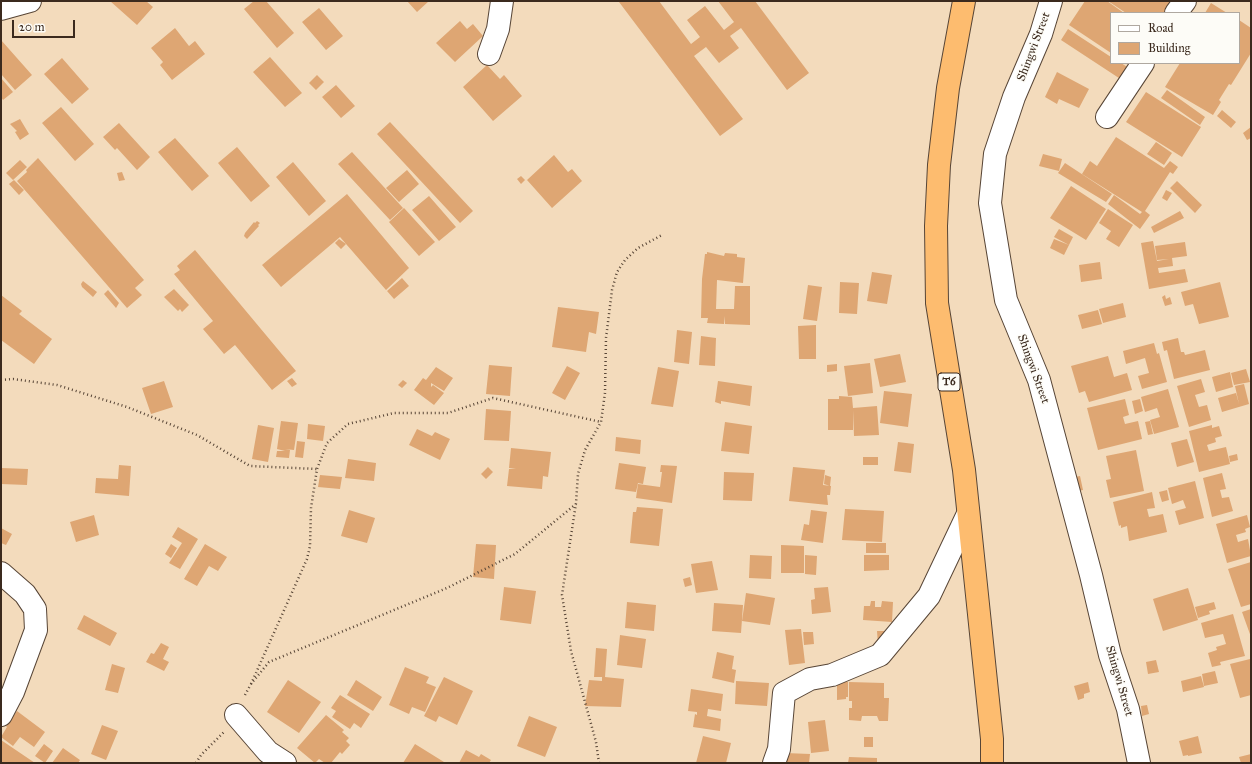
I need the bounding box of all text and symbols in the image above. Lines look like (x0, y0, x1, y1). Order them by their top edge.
street label: Shingwi Street (1014, 10, 1054, 84)
scale bar (14, 12, 77, 38)
legend (1110, 12, 1240, 64)
text: 20 m (19, 20, 45, 34)
text: Road (1148, 21, 1174, 35)
text: Building (1148, 41, 1190, 55)
street label: Shingwi Street (1014, 332, 1052, 406)
road number: T6 (938, 373, 960, 391)
street label: Shingwi Street (1102, 644, 1136, 718)

